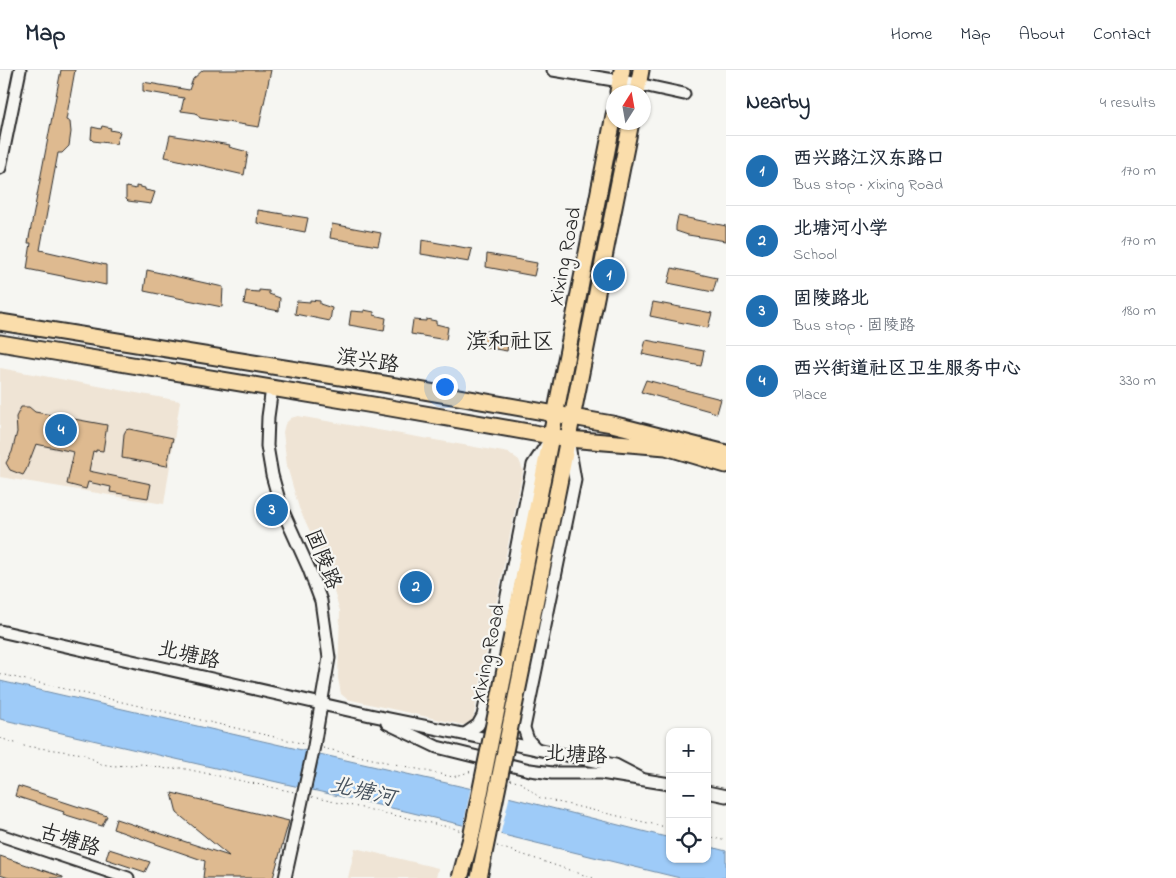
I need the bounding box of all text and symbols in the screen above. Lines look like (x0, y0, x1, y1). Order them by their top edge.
text: Map (25, 17, 66, 52)
text: Home (891, 22, 932, 48)
text: Map (960, 22, 991, 48)
text: About (1019, 22, 1065, 48)
text: Contact (1093, 22, 1151, 48)
north arrow (606, 85, 651, 130)
text: Nearby (746, 88, 810, 118)
text: 4 results (1100, 91, 1156, 115)
text: 西兴路江汉东路口 (793, 146, 945, 173)
text: 1 (759, 159, 765, 183)
text: 170 m (1121, 159, 1156, 183)
text: Bus stop · Xixing Road (793, 173, 943, 197)
street label: Xixing Road (542, 204, 592, 309)
text: 北塘河小学 (793, 216, 888, 243)
text: 2 (758, 229, 766, 253)
text: 170 m (1121, 229, 1156, 253)
text: School (793, 243, 837, 267)
pin: 1 (593, 256, 625, 294)
text: 固陵路北 (793, 286, 869, 313)
text: 3 (759, 299, 765, 323)
text: 180 m (1122, 299, 1156, 323)
text: Bus stop · 固陵路 (793, 314, 915, 338)
district label: 滨和社区 (466, 327, 554, 359)
street label: 滨兴路 (334, 342, 401, 382)
text: 西兴街道社区卫生服务中心 (793, 356, 1021, 383)
text: 4 (759, 369, 765, 393)
text: 330 m (1119, 369, 1156, 393)
your location (432, 374, 458, 400)
text: Place (793, 383, 827, 407)
pin: 4 (45, 411, 77, 449)
pin: 3 (256, 491, 288, 529)
street label: 固陵路 (296, 525, 348, 595)
pin: 2 (400, 568, 432, 606)
street label: Xixing Road (464, 601, 516, 706)
street label: 北塘路 (154, 634, 223, 678)
map controls (666, 728, 711, 863)
button: + (666, 728, 711, 773)
street label: 北塘路 (544, 739, 608, 773)
water label: 北塘河 (327, 770, 401, 817)
button: − (666, 773, 711, 818)
street label: 古塘路 (35, 817, 104, 865)
button: locate (666, 818, 711, 863)

